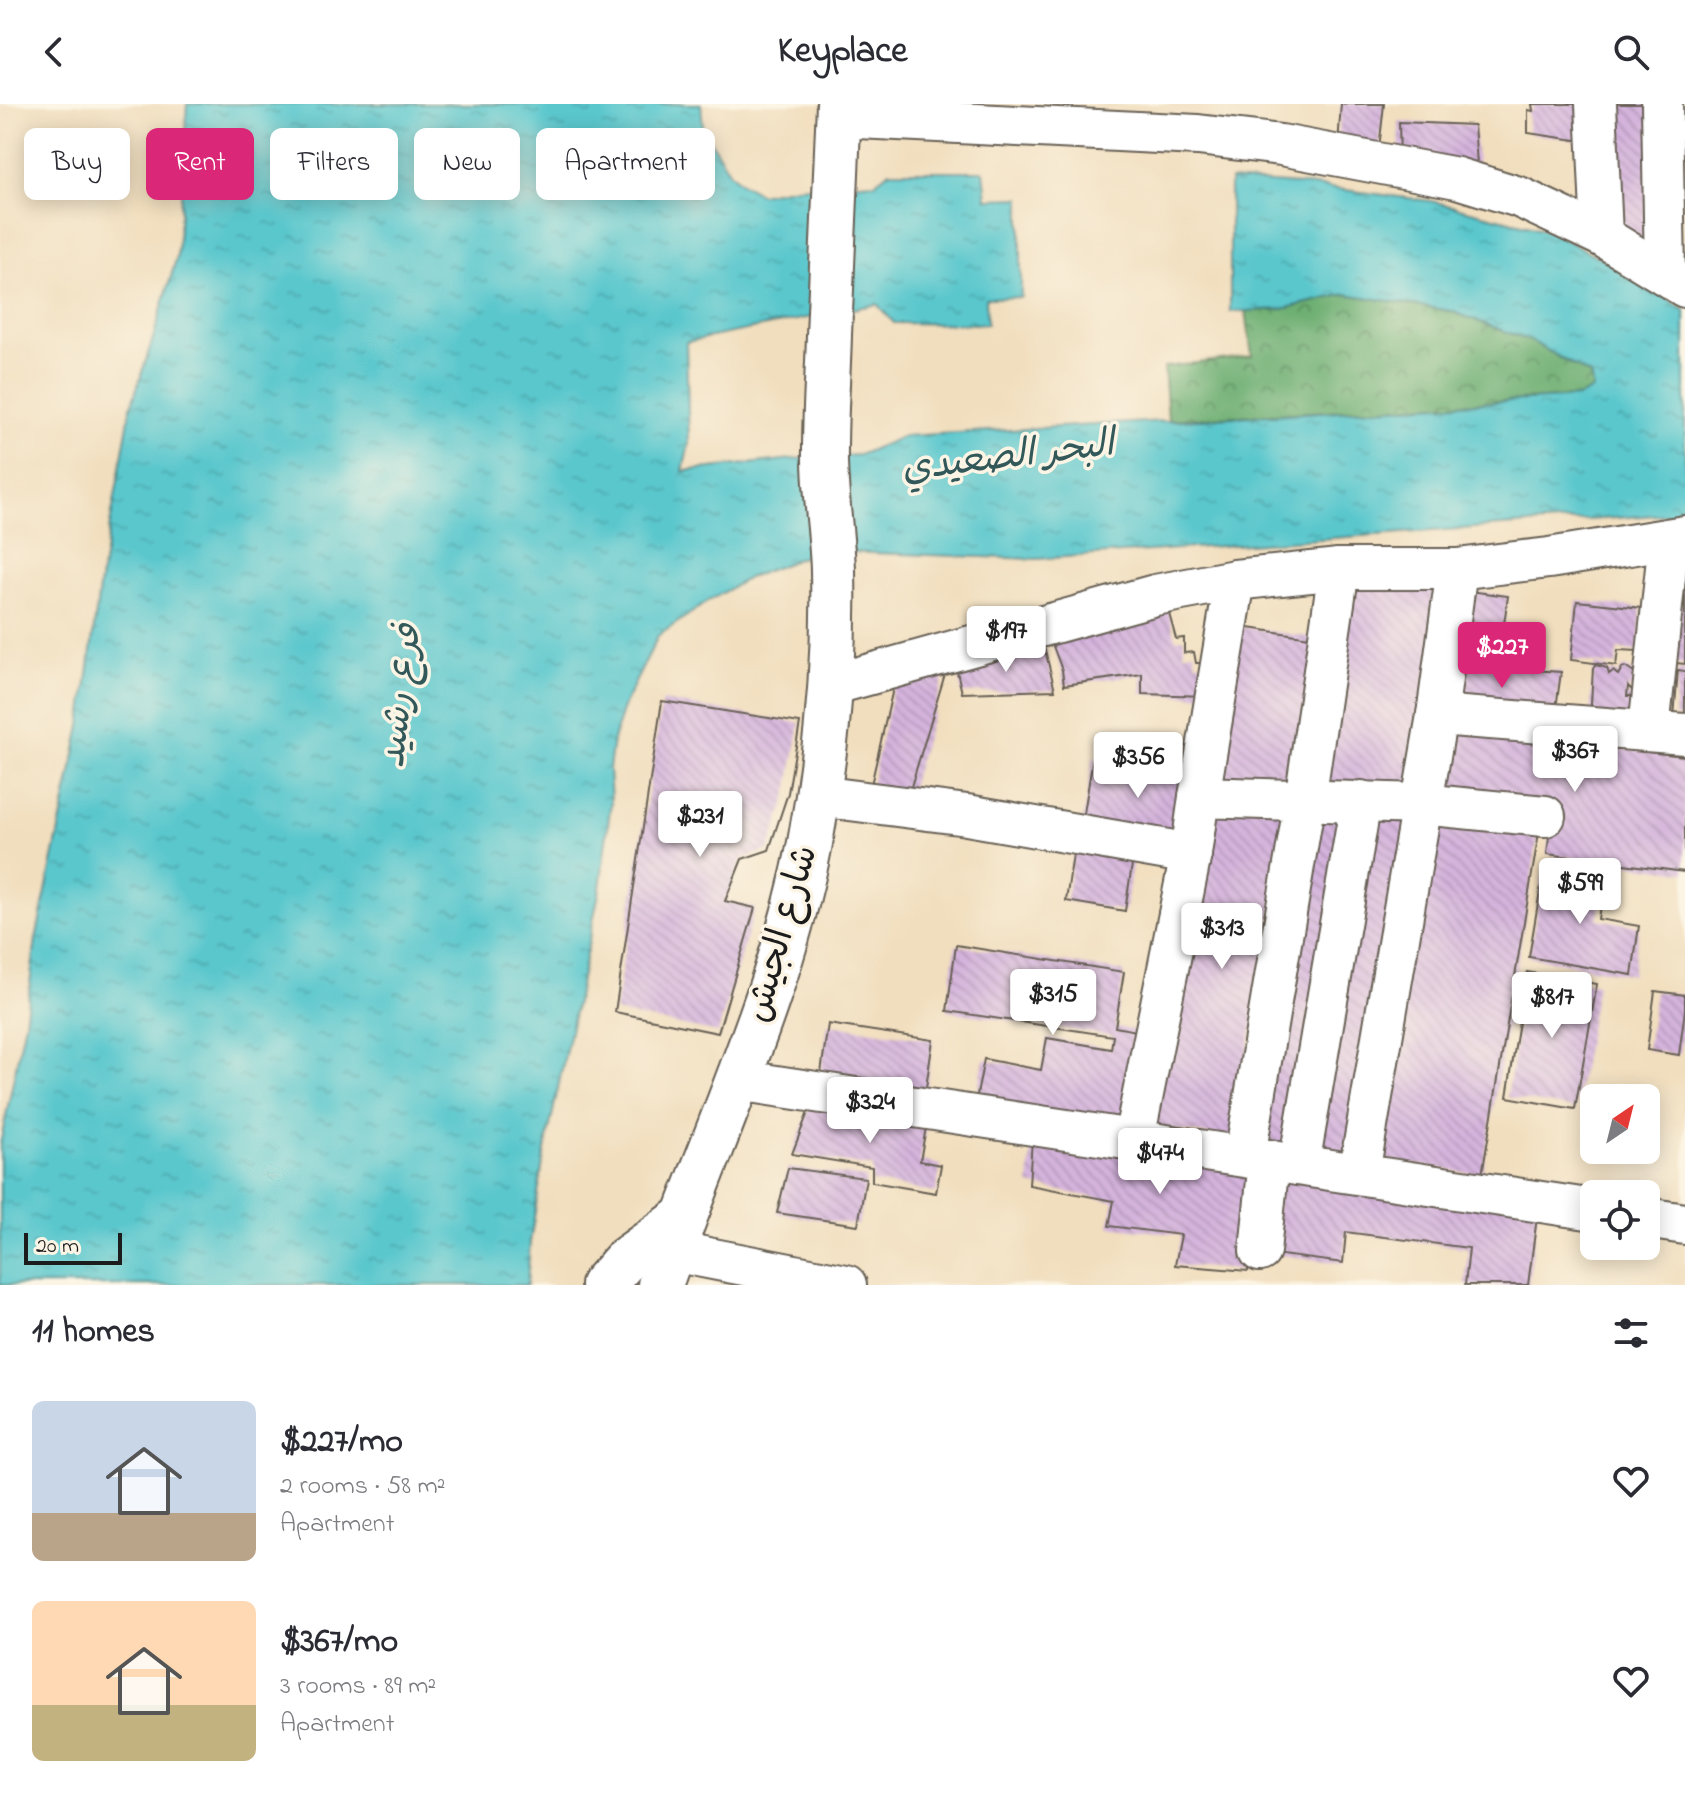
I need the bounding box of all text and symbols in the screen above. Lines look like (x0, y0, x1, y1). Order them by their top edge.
text: Keyplace (778, 26, 907, 79)
icon: back (32, 30, 76, 74)
icon: search (1609, 30, 1653, 74)
chip: Buy (24, 128, 130, 200)
chip: Rent (146, 128, 254, 200)
chip: Filters (270, 128, 398, 200)
chip: New (414, 128, 520, 200)
chip: Apartment (536, 128, 715, 200)
water label: البحر الصعيدي (899, 417, 1122, 499)
pin: $197 (959, 606, 1053, 674)
text: $197 (985, 613, 1027, 651)
water label: فرع رشيد (365, 620, 439, 771)
pin: $227 (1455, 622, 1549, 690)
text: $227 (1476, 629, 1528, 667)
pin: $367 (1528, 726, 1622, 794)
pin: $356 (1091, 732, 1185, 800)
text: $367 (1551, 733, 1599, 771)
text: $356 (1112, 739, 1164, 777)
pin: $231 (653, 791, 747, 859)
text: $231 (676, 798, 724, 836)
street label: شارع الجيش (732, 839, 834, 1029)
pin: $599 (1533, 858, 1627, 926)
text: $599 (1557, 865, 1603, 903)
pin: $313 (1175, 903, 1269, 971)
text: $313 (1199, 910, 1245, 948)
pin: $315 (1006, 969, 1100, 1037)
pin: $817 (1505, 972, 1599, 1040)
text: $315 (1028, 976, 1078, 1014)
text: $817 (1530, 979, 1574, 1017)
pin: $324 (823, 1077, 917, 1145)
text: $324 (845, 1084, 895, 1122)
north arrow (1580, 1084, 1660, 1164)
map controls (1580, 1084, 1660, 1260)
pin: $474 (1113, 1128, 1207, 1196)
text: $474 (1136, 1135, 1184, 1173)
button: locate (1580, 1180, 1660, 1260)
scale bar (24, 1229, 122, 1265)
text: 20 m (36, 1231, 79, 1263)
text: 11 homes (32, 1308, 155, 1358)
icon: filters (1609, 1311, 1653, 1355)
text: $227/mo (280, 1418, 403, 1468)
icon: home (96, 1433, 192, 1529)
icon: heart (1609, 1459, 1653, 1503)
text: 2 rooms · 58 m² (280, 1468, 446, 1506)
text: Apartment (280, 1506, 394, 1544)
text: $367/mo (280, 1618, 398, 1668)
icon: home (96, 1633, 192, 1729)
icon: heart (1609, 1659, 1653, 1703)
text: 3 rooms · 89 m² (280, 1668, 436, 1706)
text: Apartment (280, 1706, 394, 1744)

